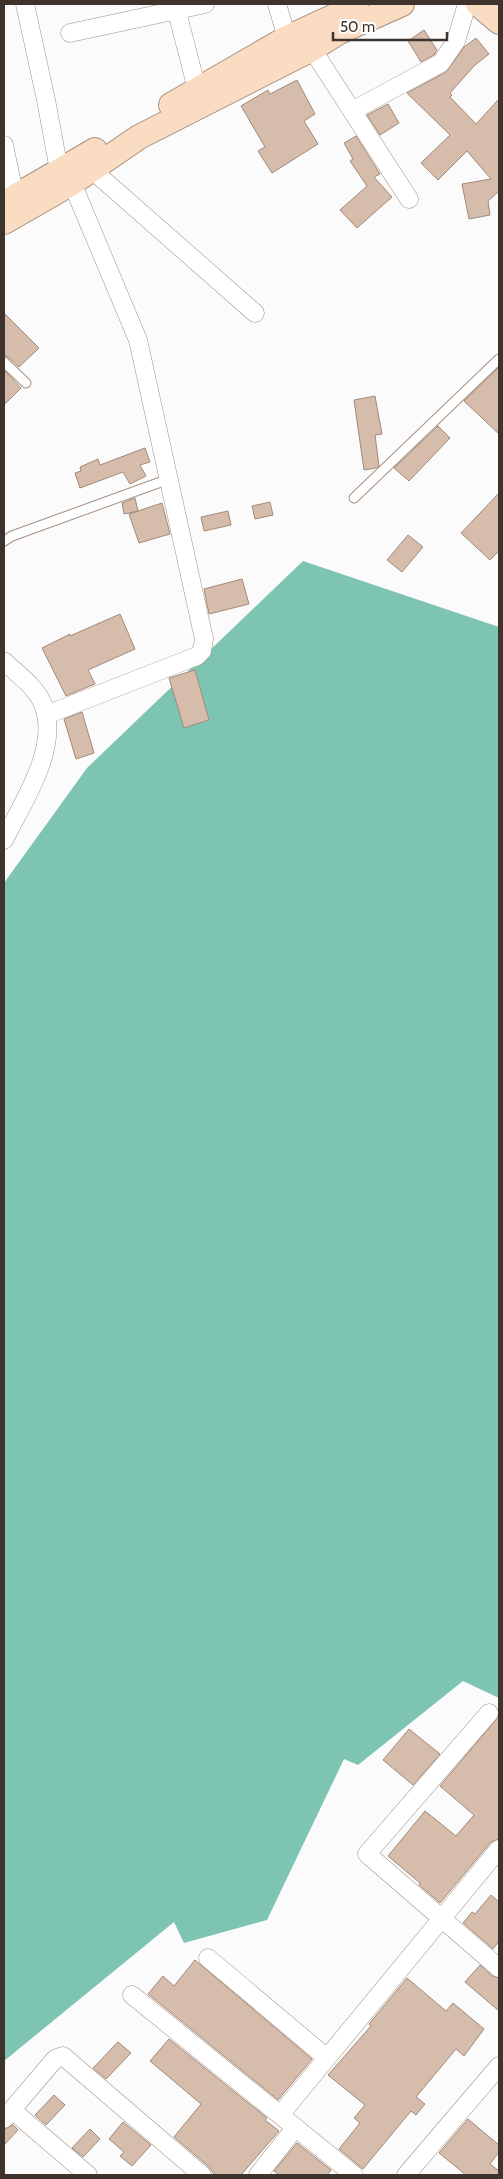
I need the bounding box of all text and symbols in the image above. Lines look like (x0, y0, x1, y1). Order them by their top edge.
scale bar (333, 10, 447, 42)
text: 50 m (340, 18, 375, 36)

